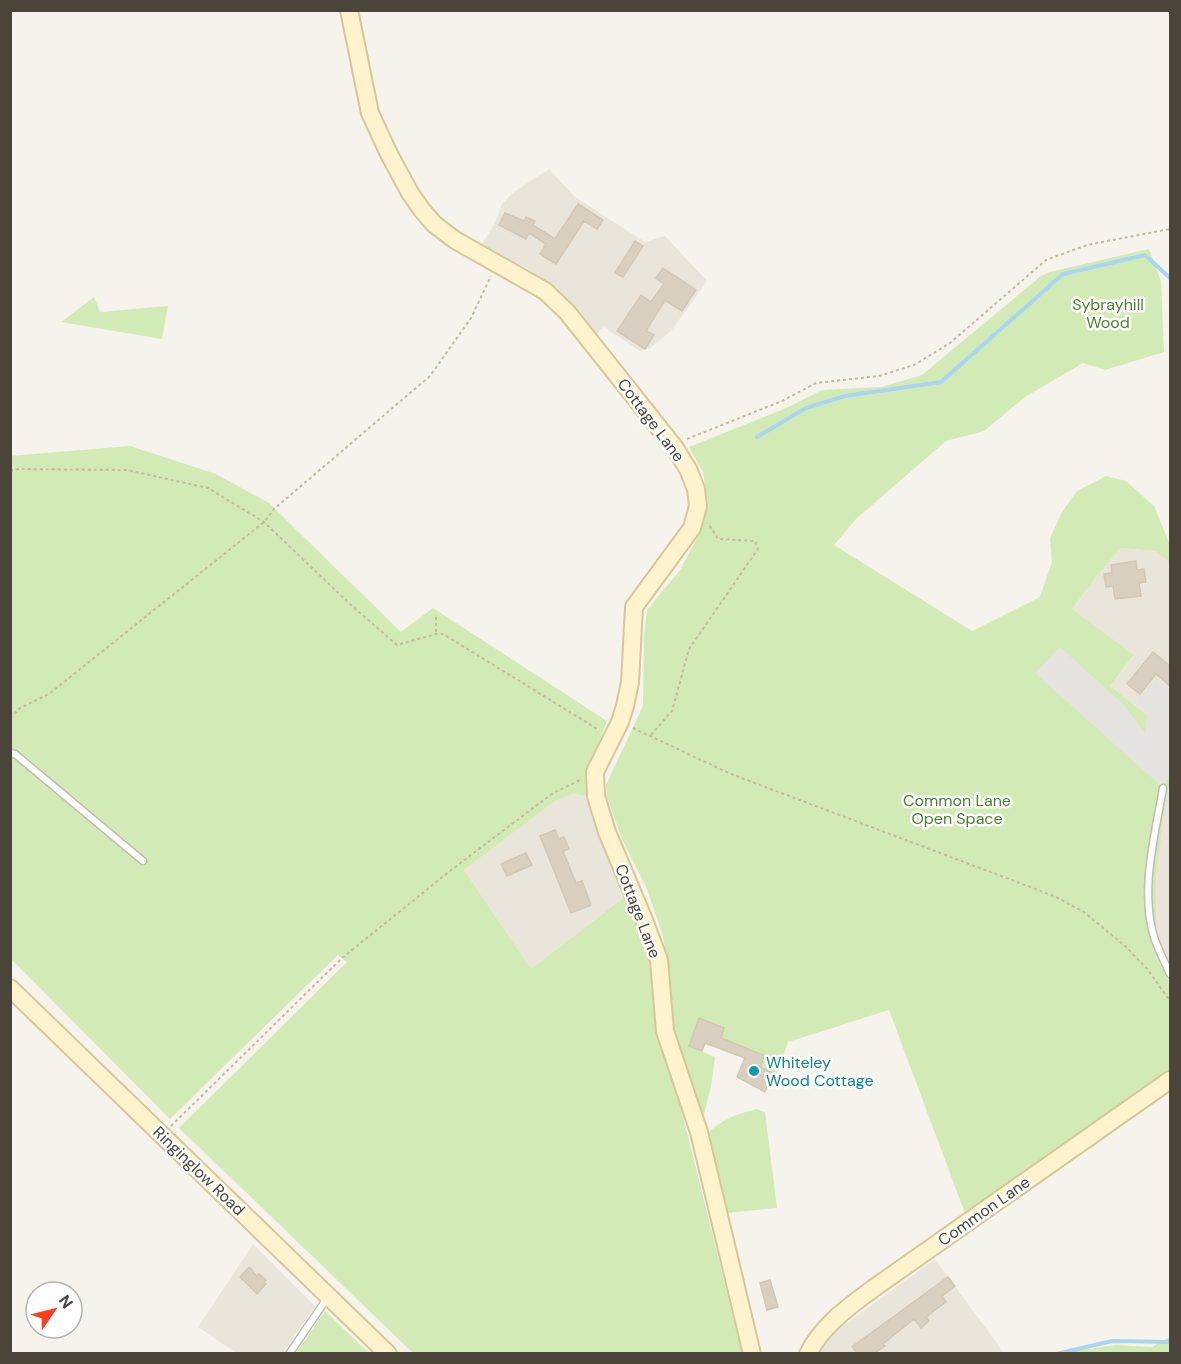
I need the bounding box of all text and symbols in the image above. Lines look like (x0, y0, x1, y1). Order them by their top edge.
park label: Sybrayhill Wood (1072, 294, 1144, 333)
street label: Cottage Lane (613, 374, 689, 466)
park label: Common Lane Open Space (903, 790, 1011, 829)
street label: Cottage Lane (610, 861, 666, 961)
place label: Whiteley Wood Cottage (766, 1052, 874, 1091)
marker: Whiteley Wood Cottage (747, 1064, 761, 1078)
street label: Ringinglow Road (149, 1122, 249, 1220)
street label: Common Lane (934, 1171, 1034, 1251)
north arrow (24, 1280, 84, 1340)
text: N (54, 1291, 78, 1312)

